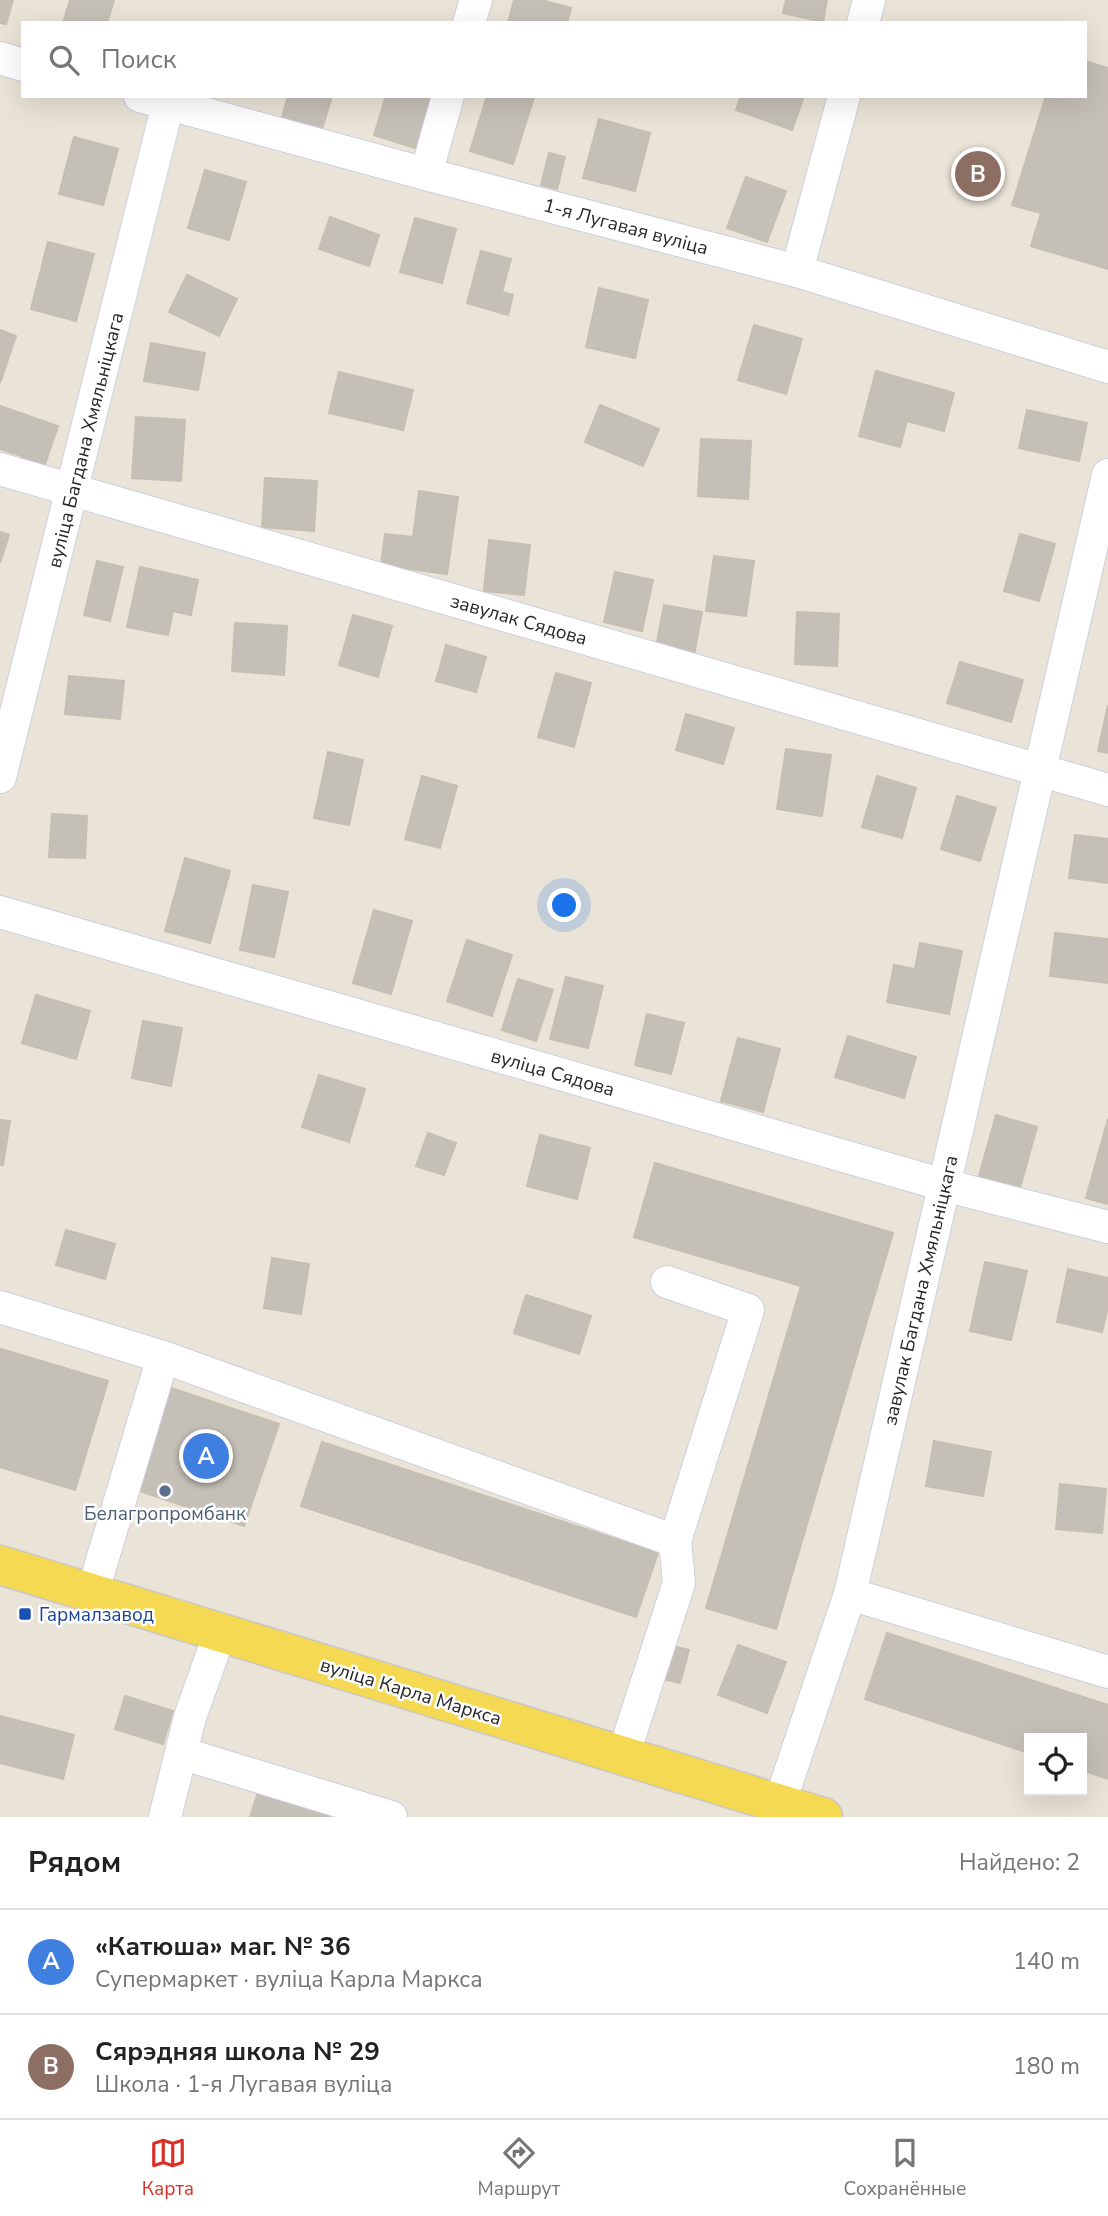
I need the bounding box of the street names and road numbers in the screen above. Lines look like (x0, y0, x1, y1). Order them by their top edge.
street label: 1-я Лугавая вуліца (540, 192, 711, 261)
street label: вуліца Багдана Хмяльніцкага (42, 310, 130, 571)
street label: завулак Сядова (447, 588, 590, 652)
street label: вуліца Сядова (488, 1043, 618, 1103)
street label: завулак Багдана Хмяльніцкага (877, 1153, 965, 1428)
street label: вуліца Карла Маркса (317, 1652, 505, 1732)

